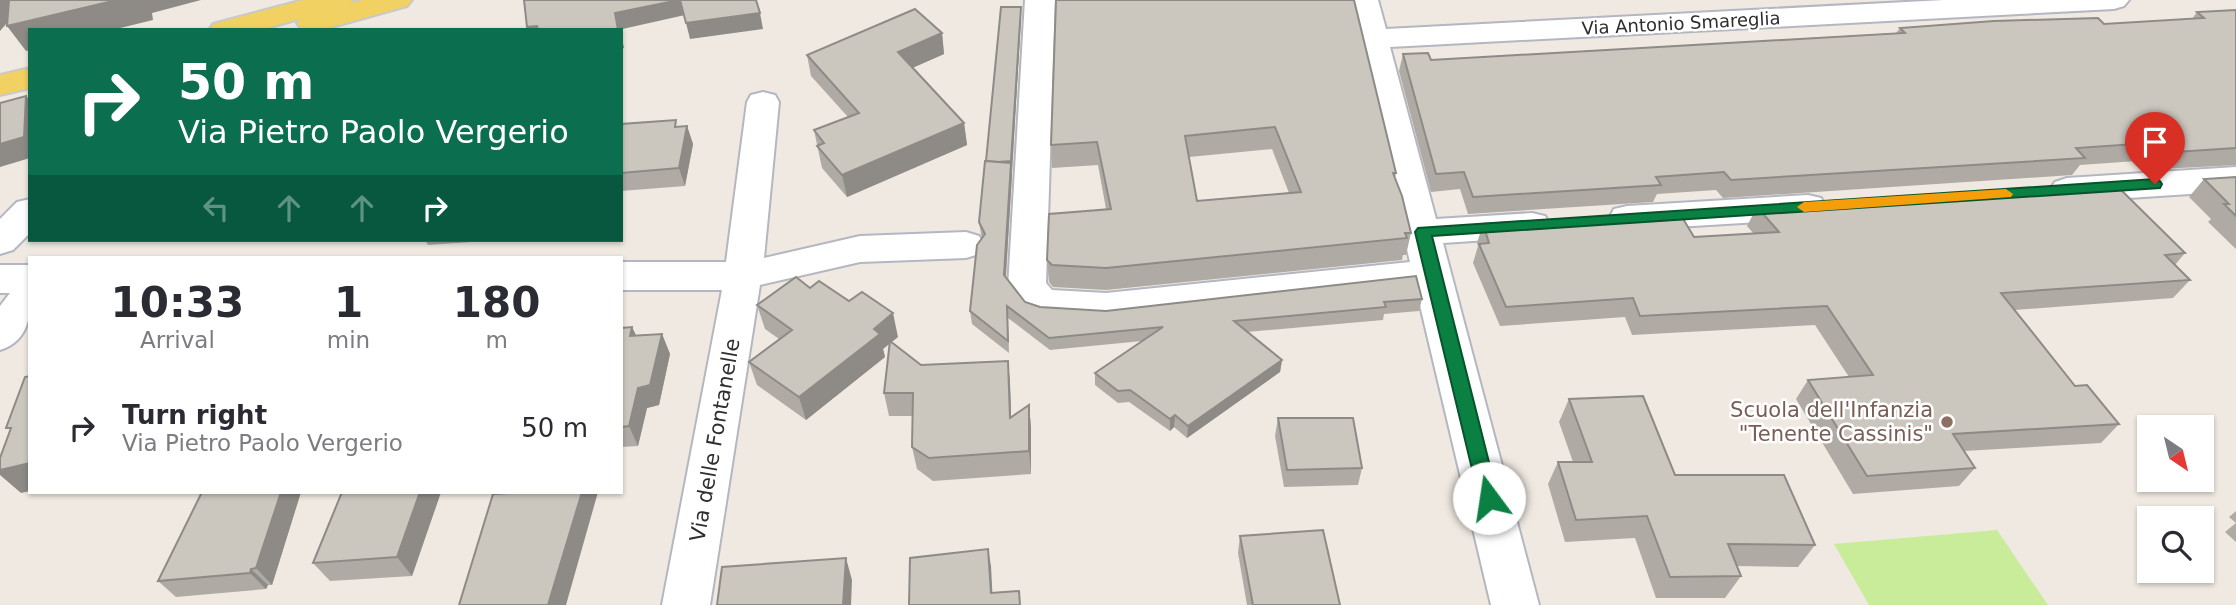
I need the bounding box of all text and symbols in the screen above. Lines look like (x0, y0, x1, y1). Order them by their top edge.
street label: Via Antonio Smareglia (1581, 7, 1781, 39)
text: 50 m (178, 54, 314, 111)
icon: right (63, 56, 154, 147)
pin (2125, 112, 2185, 184)
text: Via Pietro Paolo Vergerio (178, 113, 569, 151)
icon: arrive (2136, 123, 2174, 161)
icon: left (197, 189, 235, 227)
icon: ahead (270, 189, 308, 227)
icon: ahead (343, 189, 381, 227)
icon: right (416, 189, 454, 227)
text: 10:33 (111, 278, 244, 327)
text: 1 (334, 278, 363, 327)
text: 180 (453, 278, 540, 327)
text: Arrival (140, 327, 215, 353)
text: min (327, 327, 370, 353)
text: m (485, 327, 508, 353)
street label: Via delle Fontanelle (685, 336, 745, 544)
place label: Scuola dell'Infanzia "Tenente Cassinis" (1730, 398, 1933, 446)
text: Turn right (122, 400, 267, 430)
icon: right (63, 409, 101, 447)
text: 50 m (521, 413, 588, 443)
marker: Scuola dell'Infanzia "Tenente Cassinis" (1939, 414, 1955, 430)
north arrow (2137, 415, 2214, 492)
map controls (2137, 415, 2214, 583)
text: Via Pietro Paolo Vergerio (122, 430, 403, 456)
position arrow (1452, 461, 1526, 535)
button: search (2137, 506, 2214, 583)

